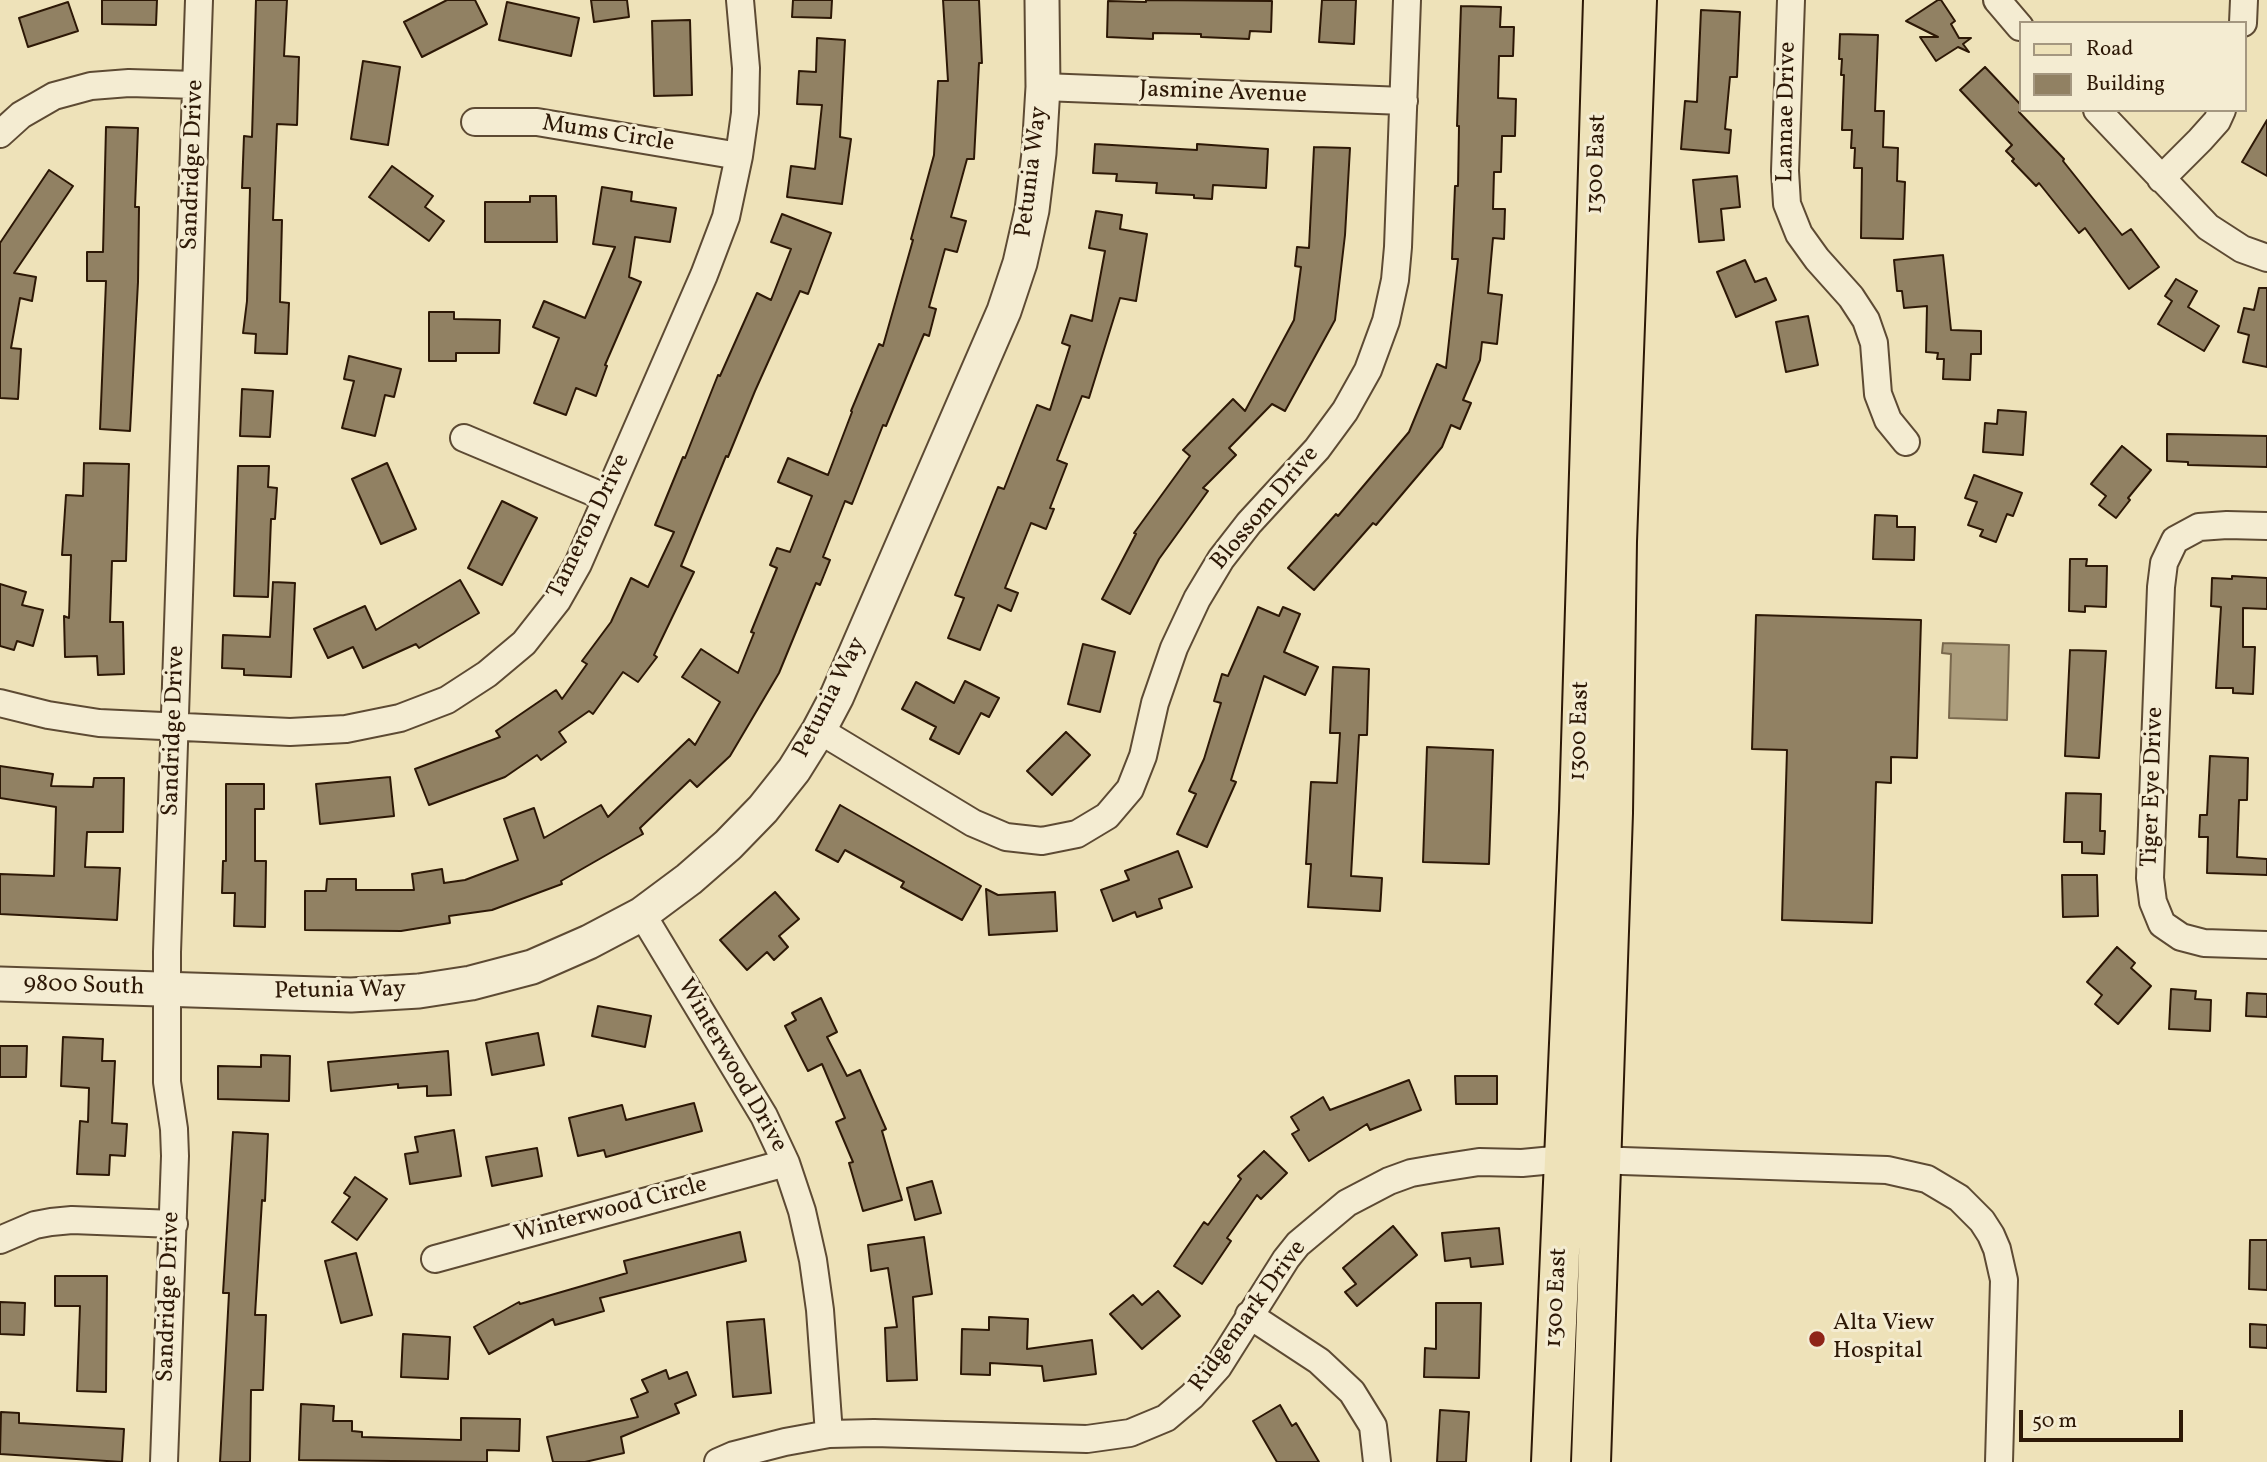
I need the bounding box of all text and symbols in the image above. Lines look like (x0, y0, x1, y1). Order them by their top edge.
legend (2018, 21, 2246, 112)
text: Road (2086, 35, 2133, 64)
street label: Lannae Drive (1772, 41, 1804, 183)
text: Building (2086, 70, 2165, 99)
street label: Jasmine Avenue (1139, 77, 1307, 111)
street label: Sandridge Drive (177, 79, 211, 251)
street label: Petunia Way (1011, 105, 1055, 239)
street label: Mums Circle (540, 110, 676, 160)
street label: 1300 East (1582, 113, 1614, 215)
street label: Blossom Drive (1206, 441, 1326, 577)
street label: Tameron Drive (542, 450, 638, 604)
street label: Petunia Way (788, 633, 874, 763)
street label: Sandridge Drive (158, 645, 192, 817)
street label: 1300 East (1565, 680, 1597, 782)
street label: Tiger Eye Drive (2137, 706, 2171, 868)
street label: 9800 South (23, 970, 145, 1004)
street label: Winterwood Drive (670, 974, 792, 1158)
street label: Petunia Way (274, 976, 406, 1008)
street label: Winterwood Circle (511, 1171, 711, 1251)
street label: Sandridge Drive (153, 1211, 187, 1383)
street label: Ridgemark Drive (1184, 1236, 1314, 1398)
street label: 1300 East (1541, 1247, 1575, 1349)
place label: Alta View Hospital (1833, 1311, 1934, 1367)
marker: Alta View Hospital (1807, 1329, 1827, 1349)
scale bar (2022, 1396, 2186, 1440)
text: 50 m (2032, 1407, 2077, 1436)

